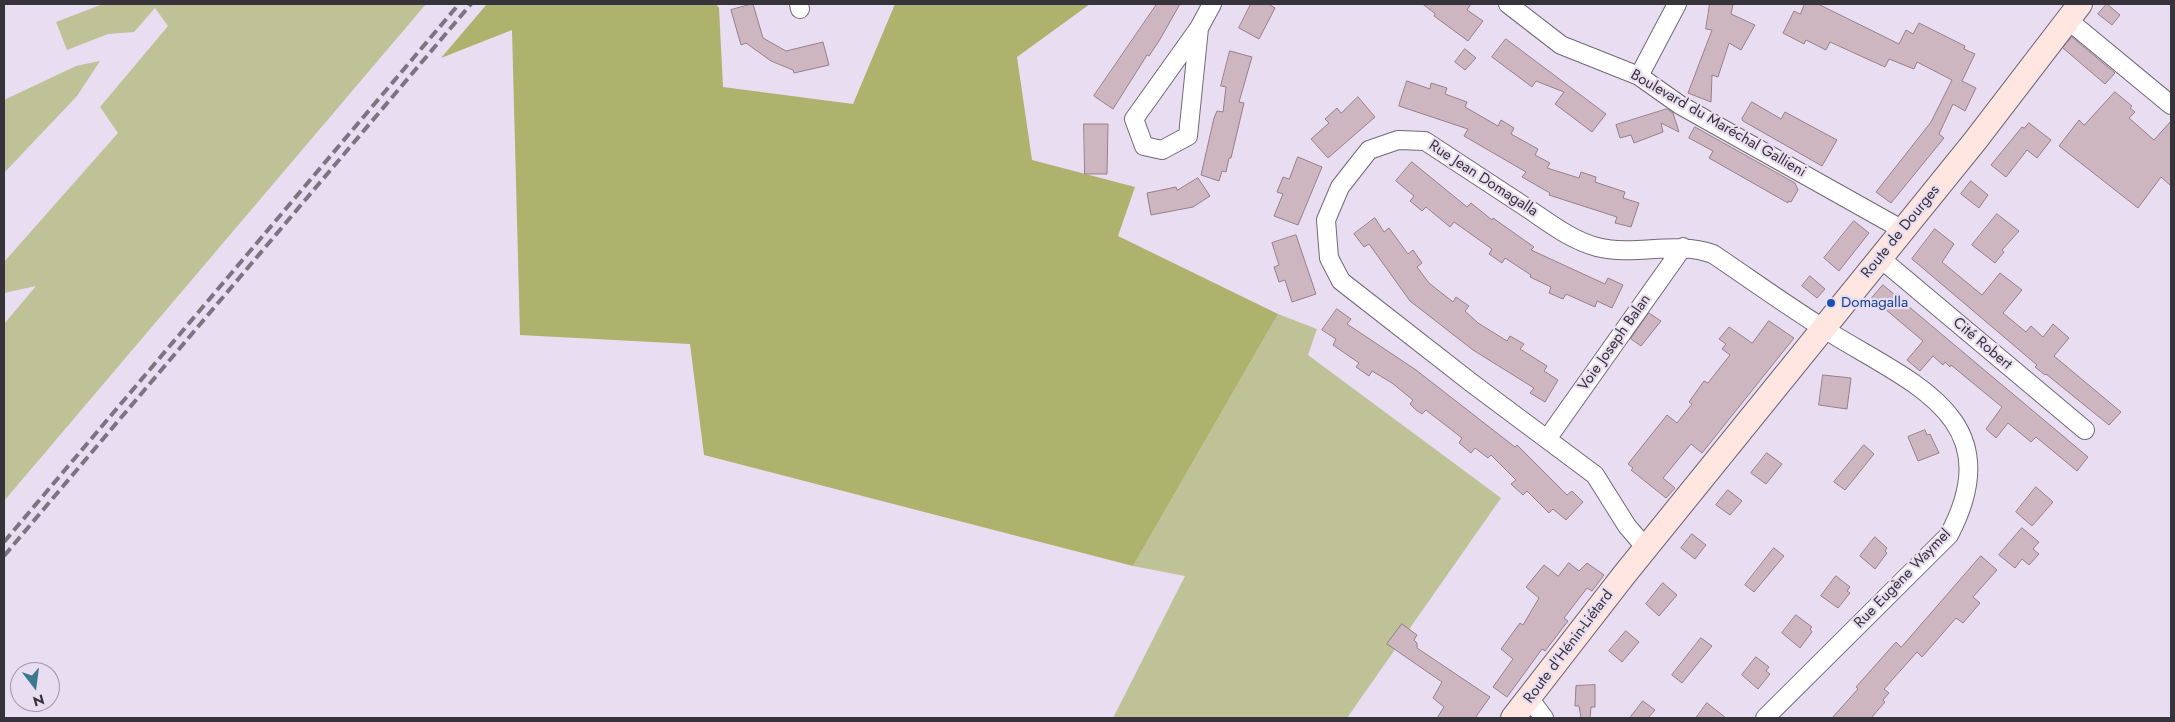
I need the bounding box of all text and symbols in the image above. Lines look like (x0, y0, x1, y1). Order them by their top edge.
street label: Boulevard du Maréchal Gallieni (1627, 66, 1809, 182)
street label: Rue Jean Domagalla (1425, 137, 1541, 221)
street label: Route de Dourges (1858, 182, 1944, 282)
street label: Voie Joseph Balan (1575, 291, 1655, 395)
place label: Domagalla (1841, 294, 1908, 312)
marker: Domagalla (1825, 297, 1837, 309)
street label: Cité Robert (1949, 314, 2015, 374)
street label: Rue Eugène Waymel (1851, 526, 1955, 632)
street label: Route d'Hénin-Liétard (1521, 587, 1617, 707)
north arrow (10, 662, 60, 712)
text: N (31, 689, 47, 712)

